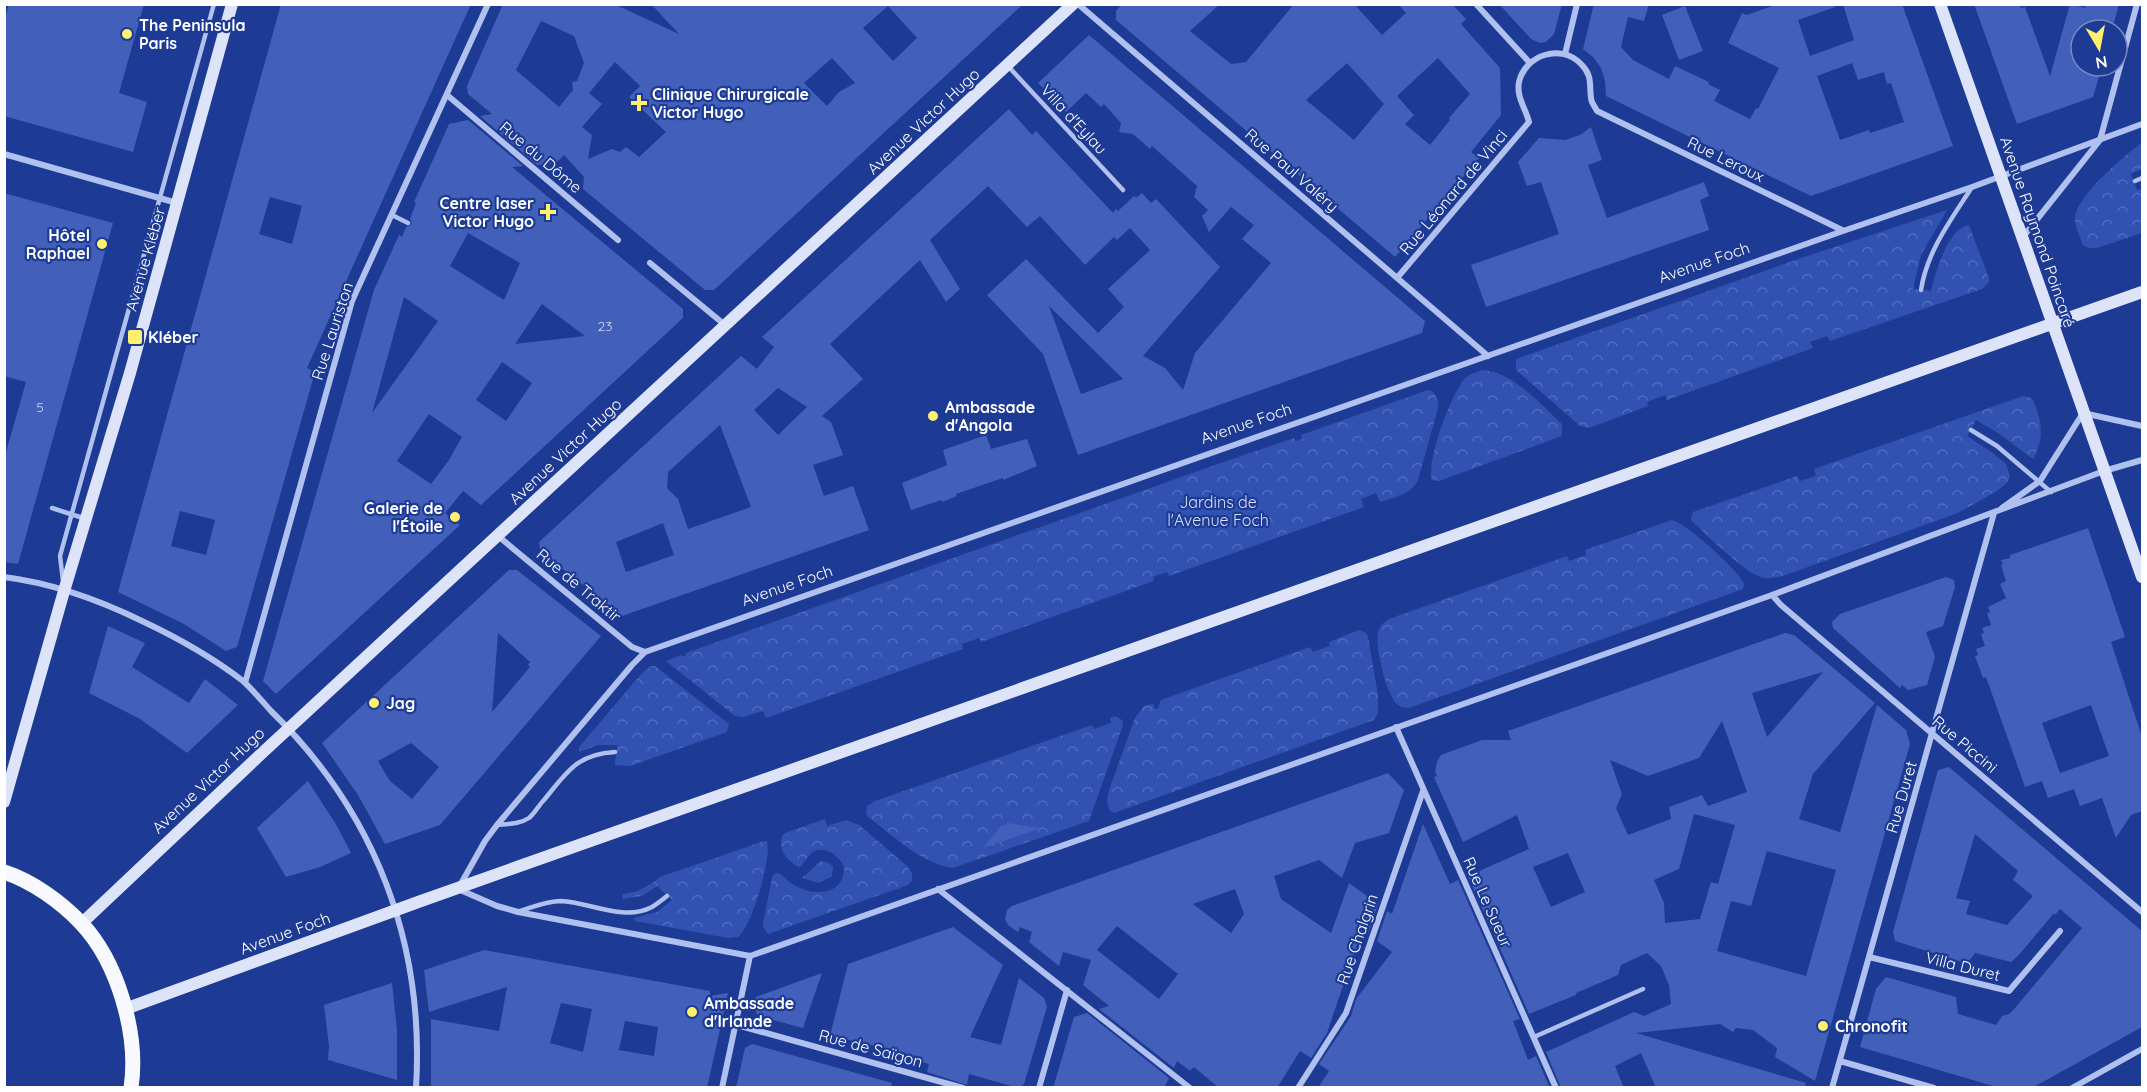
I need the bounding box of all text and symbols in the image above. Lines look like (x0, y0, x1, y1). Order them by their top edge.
place label: The Peninsula Paris (139, 15, 246, 53)
north arrow (2069, 18, 2129, 78)
marker: The Peninsula Paris (120, 27, 134, 41)
text: N (2094, 52, 2109, 74)
street label: Avenue Victor Hugo (863, 64, 983, 178)
street label: Villa d'Eylau (1036, 80, 1112, 158)
place label: Clinique Chirurgicale Victor Hugo (652, 84, 809, 122)
marker: Clinique Chirurgicale Victor Hugo (630, 94, 648, 112)
street label: Rue du Dôme (496, 117, 586, 197)
street label: Rue Paul Valéry (1241, 124, 1343, 216)
street label: Rue Léonard de Vinci (1395, 125, 1511, 259)
street label: Rue Leroux (1684, 132, 1768, 186)
street label: Avenue Raymond Poincaré (1996, 134, 2080, 330)
place label: Centre laser Victor Hugo (439, 193, 534, 231)
marker: Centre laser Victor Hugo (539, 203, 557, 221)
street label: Avenue Kléber (121, 205, 169, 313)
place label: Hôtel Raphael (26, 225, 90, 263)
marker: Hôtel Raphael (95, 237, 109, 251)
street label: Avenue Foch (1656, 237, 1752, 287)
street label: Rue Lauriston (307, 280, 357, 382)
house number: 23 (597, 317, 613, 335)
place label: Kléber (148, 327, 199, 347)
marker: Kléber (126, 328, 144, 346)
street label: Avenue Victor Hugo (505, 394, 625, 508)
place label: Ambassade d'Angola (945, 397, 1035, 435)
house number: 5 (36, 398, 44, 416)
street label: Avenue Foch (1198, 398, 1294, 448)
marker: Ambassade d'Angola (926, 409, 940, 423)
park label: Jardins de l'Avenue Foch (1167, 492, 1269, 530)
place label: Galerie de l'Étoile (364, 498, 443, 536)
marker: Galerie de l'Étoile (448, 510, 462, 524)
street label: Rue de Traktir (533, 544, 625, 626)
street label: Avenue Foch (739, 560, 835, 610)
place label: Jag (386, 693, 415, 713)
marker: Jag (367, 696, 381, 710)
street label: Rue Piccini (1928, 711, 2002, 777)
street label: Avenue Victor Hugo (148, 723, 268, 837)
street label: Rue Duret (1881, 759, 1921, 835)
street label: Rue Le Sueur (1459, 853, 1517, 951)
street label: Rue Chalgrin (1332, 891, 1382, 987)
street label: Avenue Foch (237, 907, 333, 959)
street label: Villa Duret (1924, 947, 2002, 985)
place label: Ambassade d'Irlande (704, 993, 794, 1031)
marker: Ambassade d'Irlande (685, 1005, 699, 1019)
place label: Chronofit (1835, 1016, 1908, 1036)
marker: Chronofit (1816, 1019, 1830, 1033)
street label: Rue de Saïgon (817, 1025, 925, 1071)

